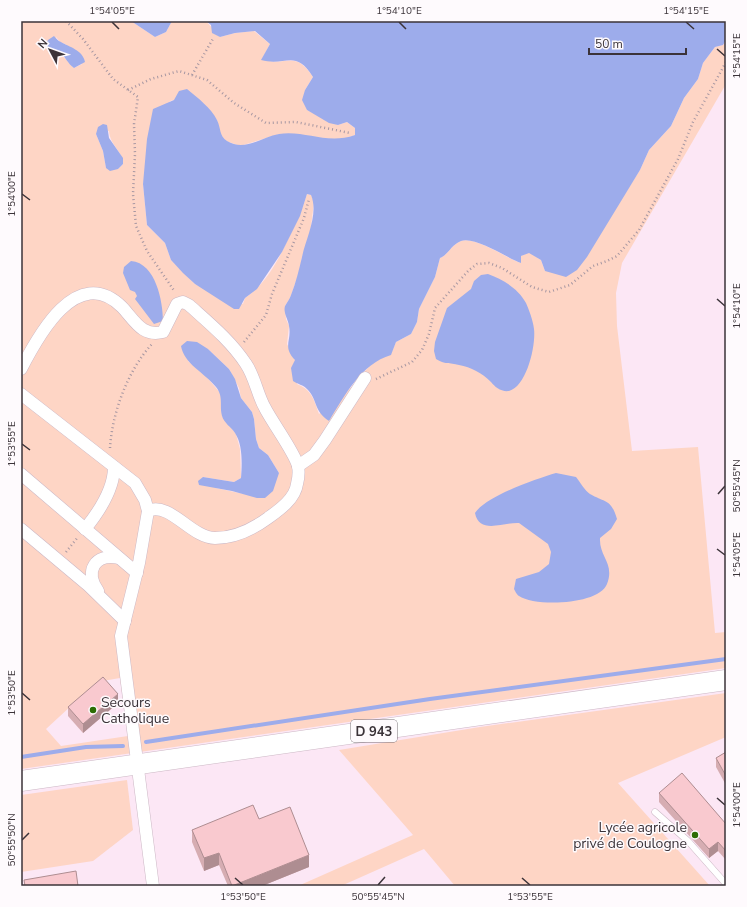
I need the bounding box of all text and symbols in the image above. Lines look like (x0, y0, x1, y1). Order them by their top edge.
text: 1°54'05"E (89, 4, 135, 18)
text: 1°54'10"E (376, 4, 422, 18)
text: 1°54'15"E (663, 4, 709, 18)
north arrow (30, 30, 70, 70)
scale bar (589, 30, 686, 56)
text: 1°54'15"E (730, 33, 744, 79)
text: N (34, 36, 51, 52)
text: 50 m (595, 36, 623, 52)
text: 1°54'00"E (5, 171, 19, 217)
text: 1°54'10"E (730, 283, 744, 329)
text: 1°53'55"E (5, 421, 19, 467)
text: 50°55'45"N (730, 459, 744, 513)
text: 1°54'05"E (730, 532, 744, 578)
text: 1°53'50"E (5, 670, 19, 716)
place label: Secours Catholique (101, 693, 169, 728)
marker: Secours Catholique (88, 705, 98, 715)
road number: D 943 (351, 720, 397, 742)
text: 1°54'00"E (730, 782, 744, 828)
text: 50°55'50"N (5, 813, 19, 867)
place label: Lycée agricole privé de Coulogne (573, 818, 687, 853)
marker: Lycée agricole privé de Coulogne (690, 830, 700, 840)
text: 1°53'50"E (220, 890, 266, 904)
text: 50°55'45"N (351, 890, 405, 904)
text: 1°53'55"E (507, 890, 553, 904)

